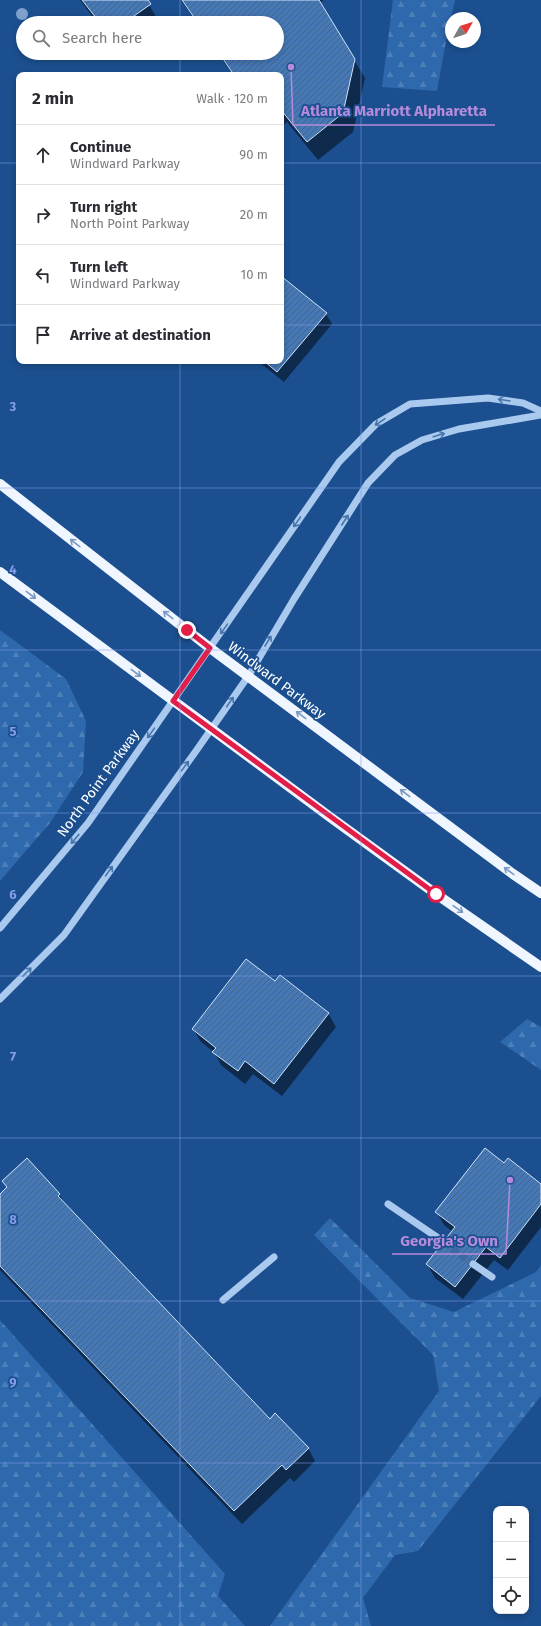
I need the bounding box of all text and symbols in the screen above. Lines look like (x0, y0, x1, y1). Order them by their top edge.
north arrow (445, 12, 481, 48)
search box (16, 16, 284, 60)
icon: search (30, 27, 52, 49)
text: Search here (62, 29, 142, 47)
text: 2 min (32, 88, 74, 109)
text: Walk · 120 m (196, 91, 268, 106)
callout: Atlanta Marriott Alpharetta (293, 98, 495, 125)
text: Atlanta Marriott Alpharetta (300, 102, 487, 120)
text: Continue (70, 138, 131, 156)
icon: ahead (32, 144, 54, 166)
text: 90 m (239, 147, 268, 162)
text: Windward Parkway (70, 156, 180, 171)
text: Turn right (70, 198, 137, 216)
icon: right (32, 204, 54, 226)
text: 20 m (240, 207, 268, 222)
text: North Point Parkway (70, 216, 189, 231)
text: Turn left (70, 258, 128, 276)
icon: left (32, 264, 54, 286)
text: 10 m (241, 267, 268, 282)
text: Windward Parkway (70, 276, 180, 291)
icon: arrive (32, 324, 54, 346)
text: Arrive at destination (70, 326, 211, 344)
one-way arrow (498, 396, 511, 404)
text: 3 (9, 399, 17, 414)
one-way arrow (375, 418, 386, 426)
one-way arrow (432, 431, 445, 438)
one-way arrow (341, 514, 349, 525)
one-way arrow (293, 516, 301, 528)
one-way arrow (69, 539, 80, 548)
text: 4 (9, 562, 17, 577)
one-way arrow (26, 591, 37, 599)
one-way arrow (163, 611, 174, 620)
route end (178, 621, 196, 639)
one-way arrow (220, 623, 228, 634)
one-way arrow (265, 635, 273, 647)
street label: Windward Parkway (224, 638, 329, 723)
one-way arrow (130, 668, 141, 677)
one-way arrow (226, 697, 234, 708)
one-way arrow (296, 711, 307, 719)
text: 5 (10, 724, 17, 739)
street label: North Point Parkway (54, 726, 143, 840)
one-way arrow (147, 727, 155, 738)
one-way arrow (181, 760, 189, 771)
one-way arrow (399, 789, 410, 797)
one-way arrow (71, 833, 80, 844)
one-way arrow (105, 866, 113, 877)
one-way arrow (503, 867, 514, 875)
route start (427, 885, 445, 903)
text: 6 (9, 887, 17, 902)
one-way arrow (452, 905, 463, 913)
one-way arrow (22, 967, 32, 977)
text: 7 (10, 1049, 16, 1064)
text: 8 (9, 1212, 17, 1227)
callout: Georgia's Own (392, 1227, 506, 1254)
text: Georgia's Own (400, 1232, 498, 1250)
text: 9 (9, 1375, 17, 1390)
map controls (493, 1506, 529, 1614)
button: + (493, 1506, 529, 1542)
button: − (493, 1542, 529, 1578)
button: locate (493, 1578, 529, 1614)

